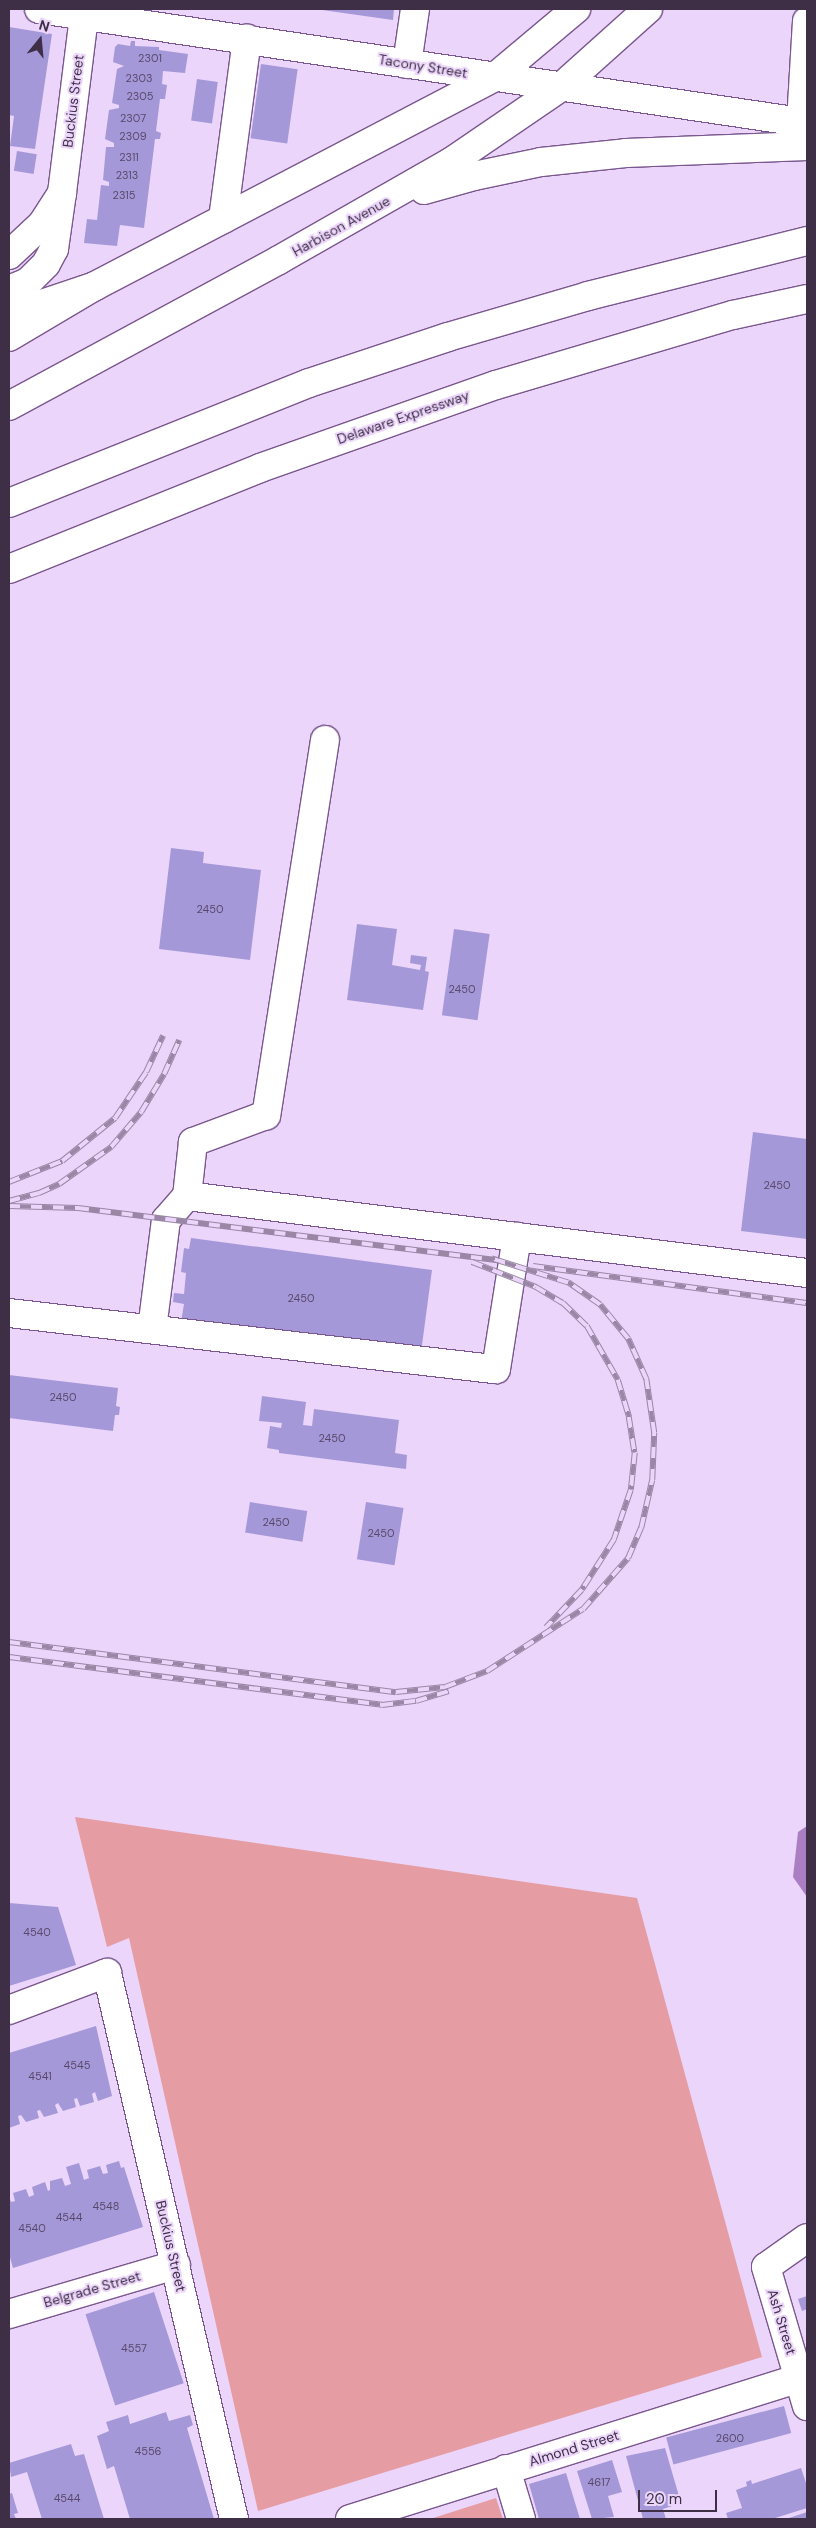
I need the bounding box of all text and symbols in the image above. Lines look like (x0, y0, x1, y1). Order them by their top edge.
north arrow (15, 15, 65, 65)
text: N (37, 16, 52, 36)
house number: 2301 (138, 51, 162, 65)
street label: Tacony Street (377, 51, 469, 81)
street label: Buckius Street (59, 54, 87, 148)
house number: 2303 (126, 71, 152, 85)
house number: 2305 (126, 89, 154, 103)
house number: 2307 (120, 111, 146, 125)
house number: 2309 (119, 129, 147, 143)
house number: 2311 (119, 150, 139, 164)
house number: 2313 (116, 168, 138, 182)
house number: 2315 (113, 188, 135, 202)
street label: Harbison Avenue (289, 192, 393, 260)
street label: Delaware Expressway (335, 386, 471, 448)
house number: 2450 (196, 902, 224, 916)
house number: 2450 (448, 982, 476, 996)
house number: 2450 (763, 1178, 791, 1192)
house number: 2450 (287, 1291, 315, 1305)
house number: 2450 (49, 1390, 77, 1404)
house number: 2450 (318, 1431, 346, 1445)
house number: 2450 (262, 1515, 290, 1529)
house number: 2450 (367, 1526, 395, 1540)
house number: 4540 (23, 1925, 51, 1939)
house number: 4545 (64, 2058, 90, 2072)
house number: 4541 (28, 2069, 52, 2083)
house number: 4548 (93, 2199, 119, 2213)
street label: Buckius Street (152, 2199, 190, 2293)
house number: 4544 (56, 2210, 82, 2224)
house number: 4540 (18, 2221, 46, 2235)
street label: Belgrade Street (41, 2267, 143, 2311)
street label: Ash Street (764, 2287, 800, 2357)
house number: 4557 (121, 2341, 147, 2355)
street label: Almond Street (527, 2426, 621, 2470)
house number: 2600 (716, 2431, 744, 2445)
house number: 4556 (134, 2444, 162, 2458)
house number: 4617 (588, 2475, 610, 2489)
scale bar (641, 2480, 720, 2512)
text: 20 m (646, 2489, 682, 2509)
house number: 4544 (54, 2491, 80, 2505)

